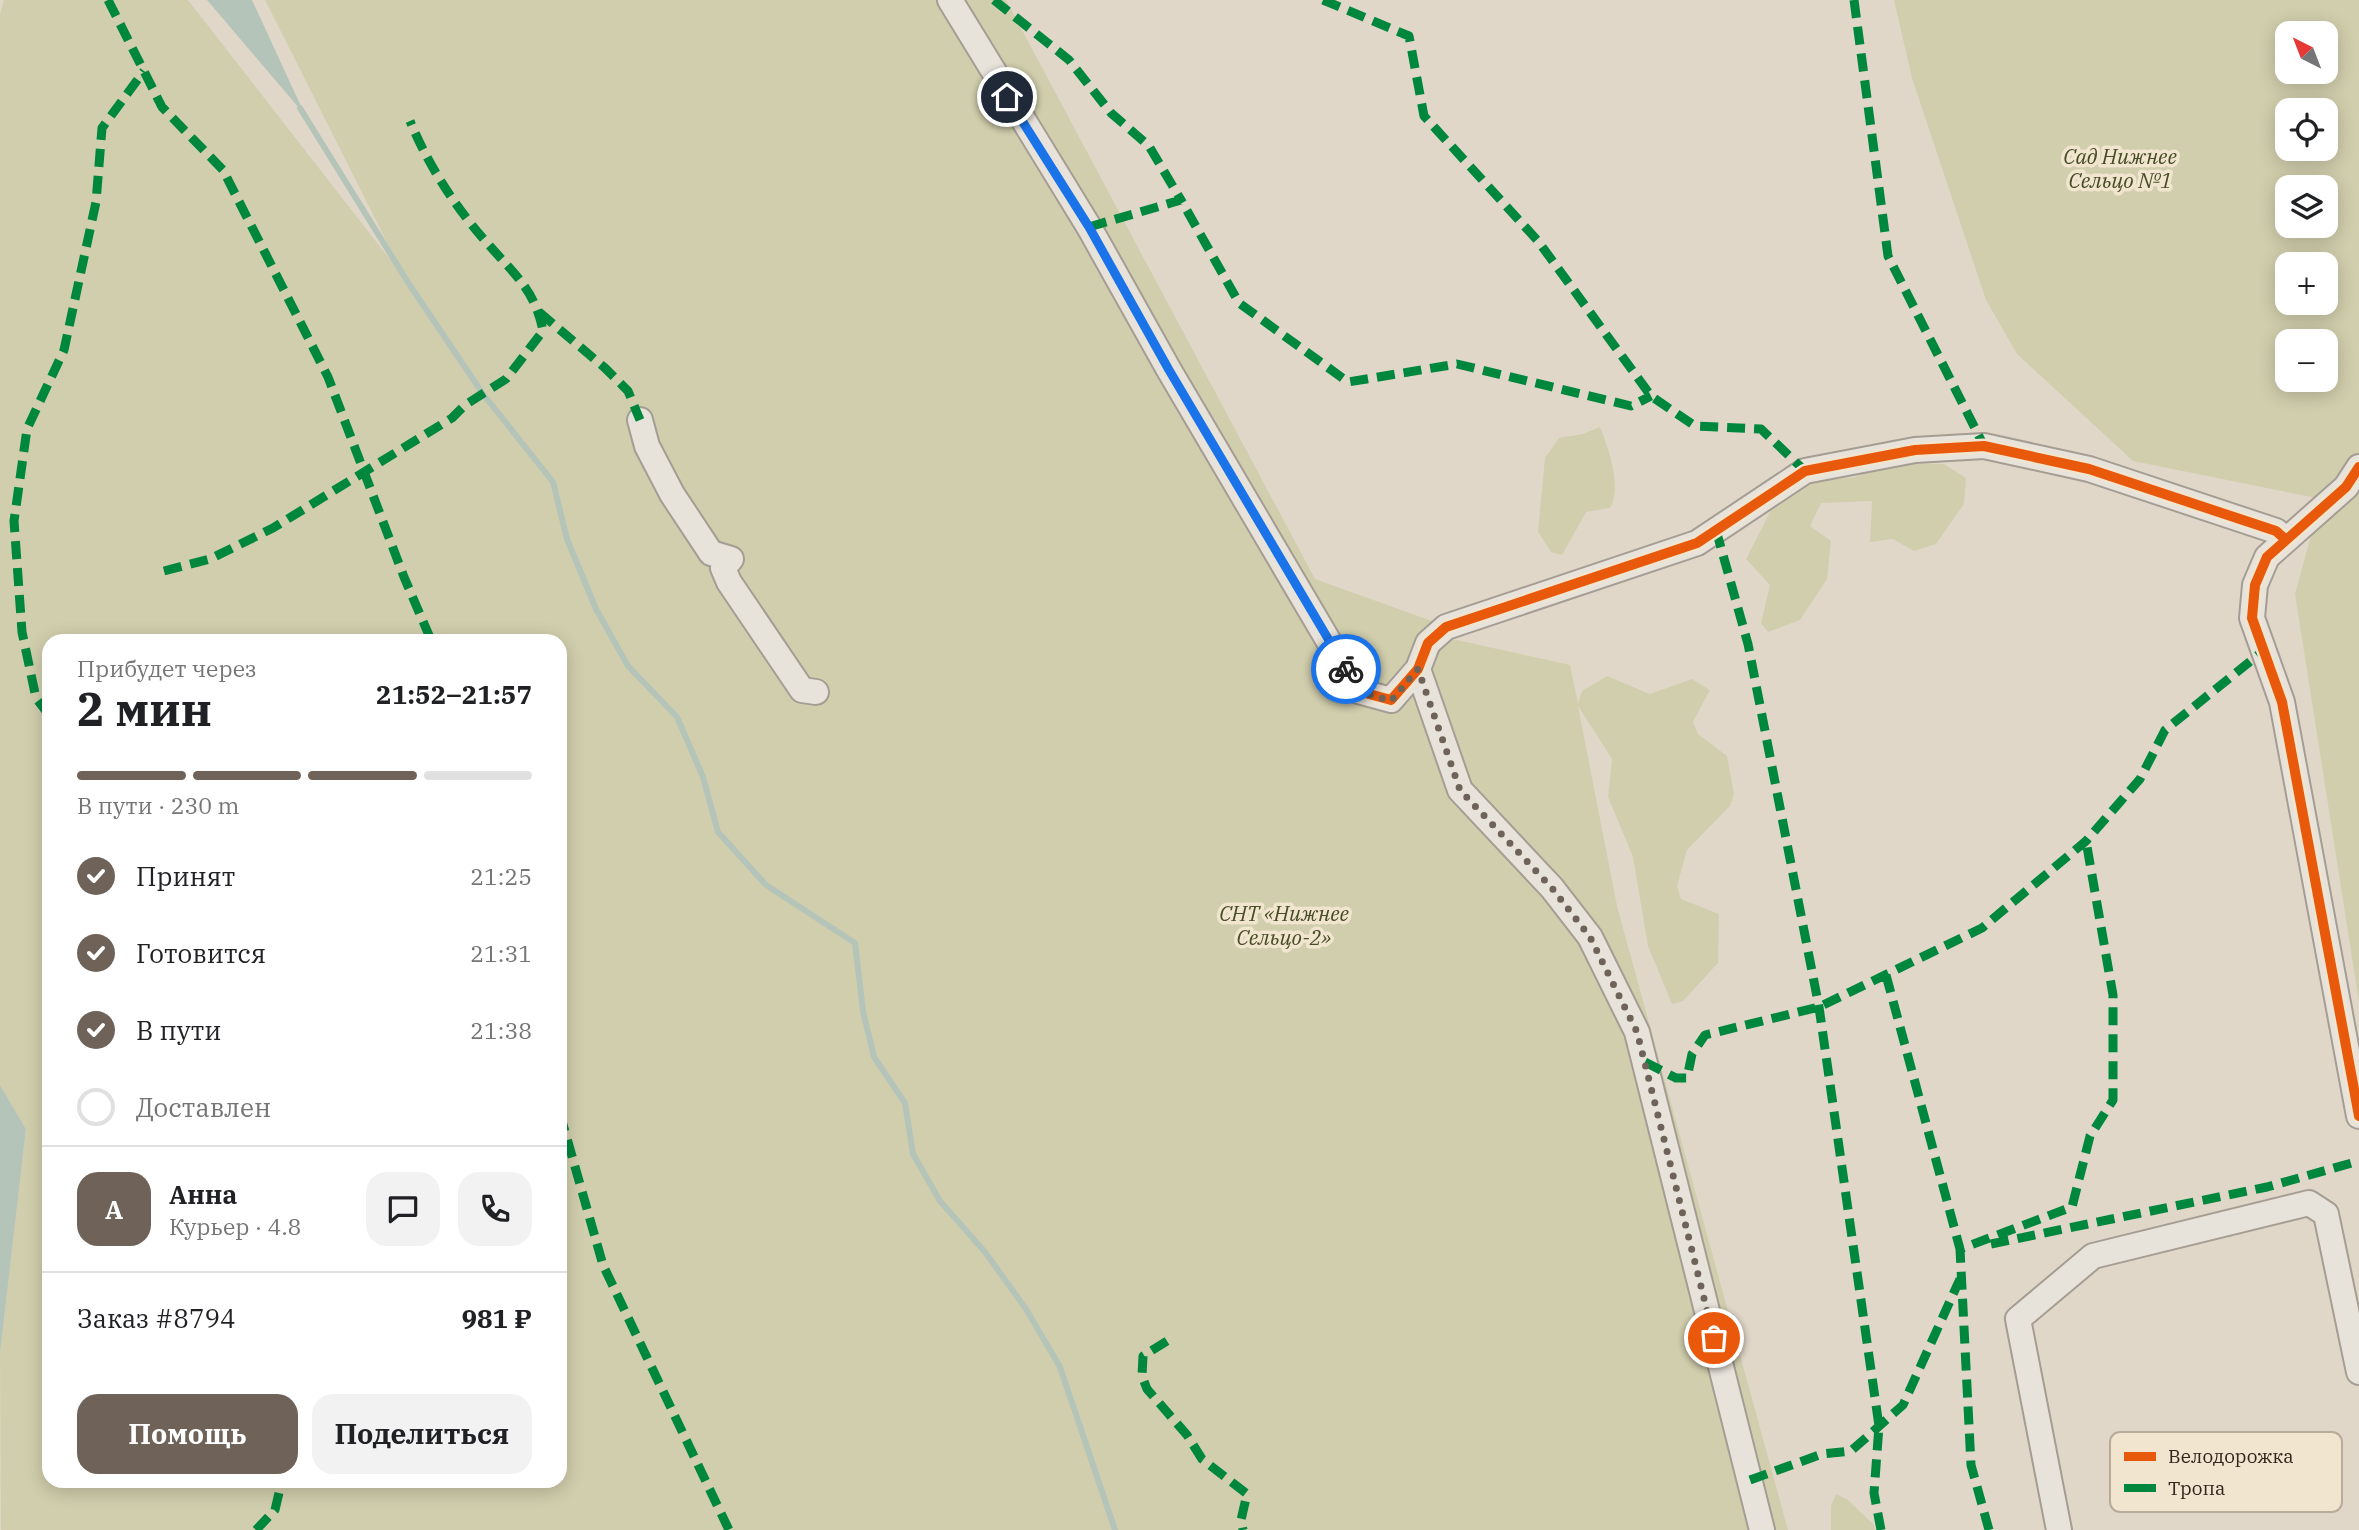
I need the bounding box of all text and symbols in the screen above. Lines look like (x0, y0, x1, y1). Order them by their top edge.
north arrow (2275, 21, 2338, 84)
map controls (2275, 21, 2338, 392)
pin (977, 67, 1037, 127)
icon: home (988, 78, 1026, 116)
button: locate (2275, 98, 2338, 161)
park label: Сад Нижнее Сельцо №1 (2063, 142, 2177, 194)
button: layers (2275, 175, 2338, 238)
button: + (2275, 252, 2338, 315)
button: − (2275, 329, 2338, 392)
courier (1311, 634, 1381, 704)
icon: bike (1327, 650, 1365, 688)
text: Прибудет через (77, 653, 257, 683)
text: 21:52–21:57 (376, 677, 532, 711)
text: 2 мин (77, 679, 212, 739)
text: В пути · 230 m (77, 790, 239, 820)
icon: check (77, 857, 115, 895)
text: Принят (136, 859, 235, 893)
text: 21:25 (470, 861, 532, 891)
park label: СНТ «Нижнее Сельцо-2» (1219, 899, 1349, 951)
icon: check (77, 934, 115, 972)
text: Готовится (136, 936, 266, 970)
text: 21:31 (470, 938, 532, 968)
icon: check (77, 1011, 115, 1049)
text: В пути (136, 1013, 221, 1047)
text: 21:38 (470, 1015, 532, 1045)
text: Доставлен (136, 1090, 271, 1124)
button: chat (366, 1172, 440, 1246)
button: phone (458, 1172, 532, 1246)
text: Анна (169, 1177, 237, 1211)
text: А (105, 1192, 123, 1226)
text: Курьер · 4.8 (169, 1211, 301, 1241)
text: Заказ #8794 (77, 1301, 236, 1335)
text: 981 ₽ (461, 1301, 532, 1335)
pin (1684, 1308, 1744, 1368)
icon: bag (1695, 1319, 1733, 1357)
button: Помощь (77, 1394, 298, 1474)
button: Поделиться (312, 1394, 532, 1474)
legend (2110, 1432, 2342, 1512)
text: Велодорожка (2168, 1444, 2294, 1468)
text: Тропа (2168, 1476, 2225, 1500)

